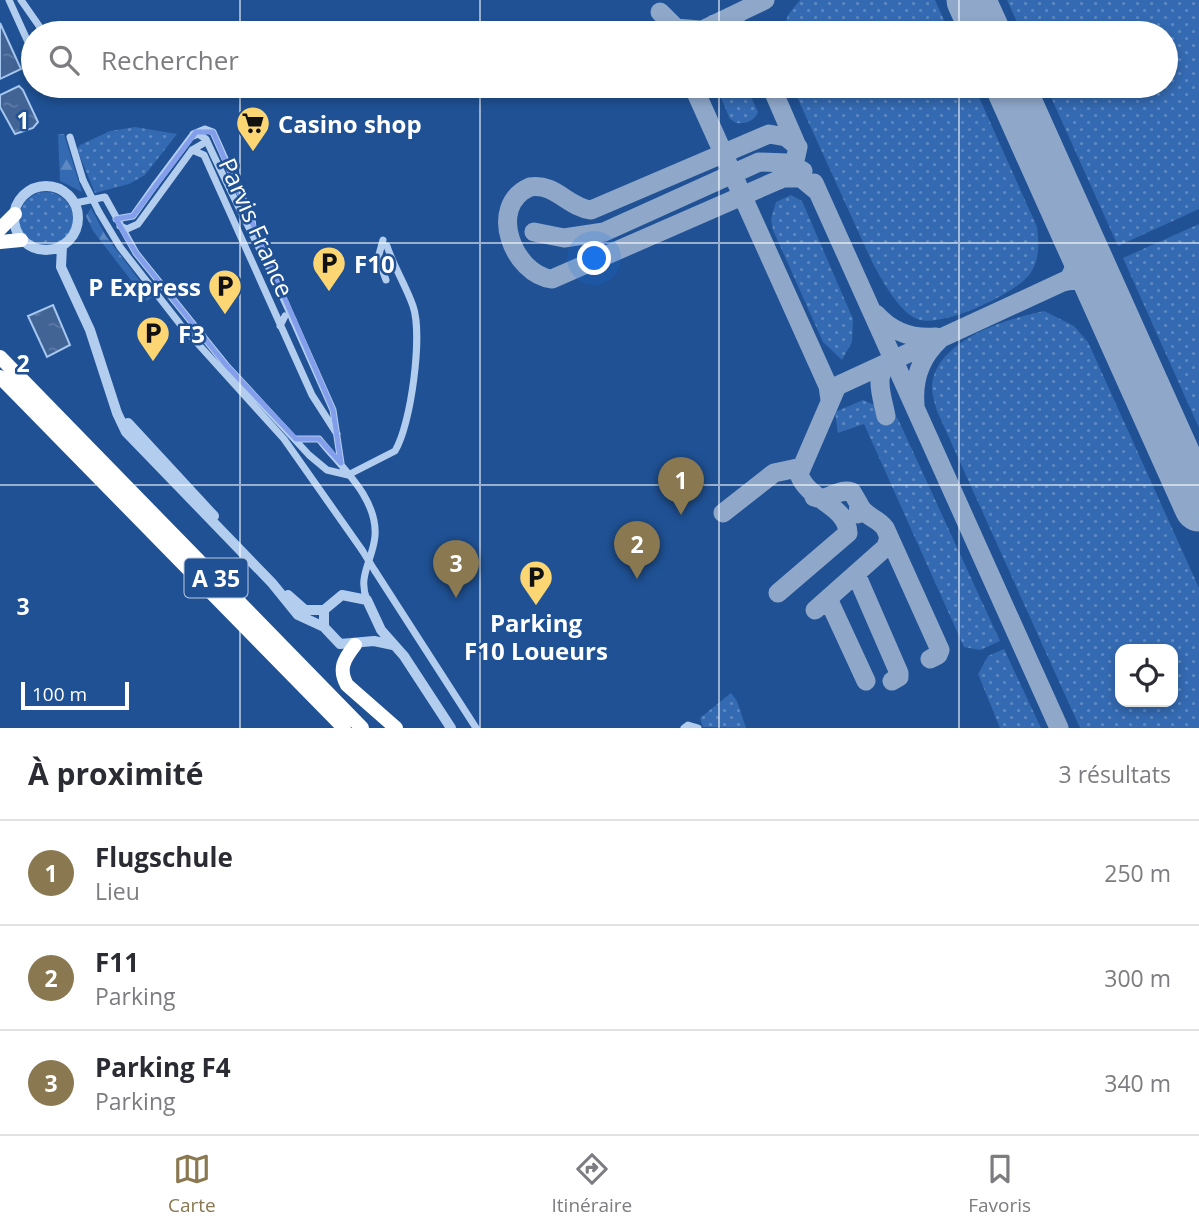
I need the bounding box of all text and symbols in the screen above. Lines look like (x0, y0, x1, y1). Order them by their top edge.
search box (21, 21, 1178, 98)
icon: search (45, 41, 83, 79)
text: Rechercher (101, 42, 239, 78)
text: 1 (16, 104, 30, 136)
supermarket icon: Casino shop (234, 104, 272, 153)
place label: Casino shop (278, 107, 422, 140)
street label: Parvis France (212, 152, 302, 302)
your location (577, 241, 611, 275)
parking icon: F10 (310, 244, 348, 293)
place label: F10 (354, 247, 395, 280)
parking icon: P Express (206, 267, 244, 316)
place label: P Express (88, 270, 201, 303)
parking icon: F3 (134, 314, 172, 363)
place label: F3 (178, 317, 205, 350)
text: 2 (16, 347, 30, 379)
pin: 1 (658, 457, 704, 515)
pin: 2 (614, 521, 660, 579)
pin: 3 (433, 540, 479, 598)
road number: A 35 (184, 558, 248, 598)
parking icon: Parking F10 Loueurs (517, 558, 555, 607)
text: 3 (16, 590, 30, 622)
place label: Parking F10 Loueurs (464, 606, 608, 667)
map controls (1115, 644, 1178, 707)
button: locate (1115, 644, 1178, 707)
scale bar (21, 679, 130, 711)
text: 100 m (32, 681, 87, 707)
text: À proximité (28, 753, 204, 794)
text: 3 résultats (1059, 758, 1171, 790)
text: Flugschule (95, 839, 233, 875)
text: 1 (44, 857, 58, 889)
text: 250 m (1104, 857, 1171, 889)
text: Lieu (95, 875, 140, 907)
text: F11 (95, 944, 139, 980)
text: 2 (44, 962, 58, 994)
text: 300 m (1104, 962, 1171, 994)
text: Parking (95, 980, 176, 1012)
text: Parking F4 (95, 1049, 231, 1085)
text: 3 (44, 1067, 58, 1099)
text: 340 m (1104, 1067, 1171, 1099)
text: Parking (95, 1085, 176, 1117)
tab: Carte (168, 1150, 216, 1218)
tab: Itinéraire (552, 1150, 632, 1218)
tab: Favoris (968, 1150, 1031, 1218)

